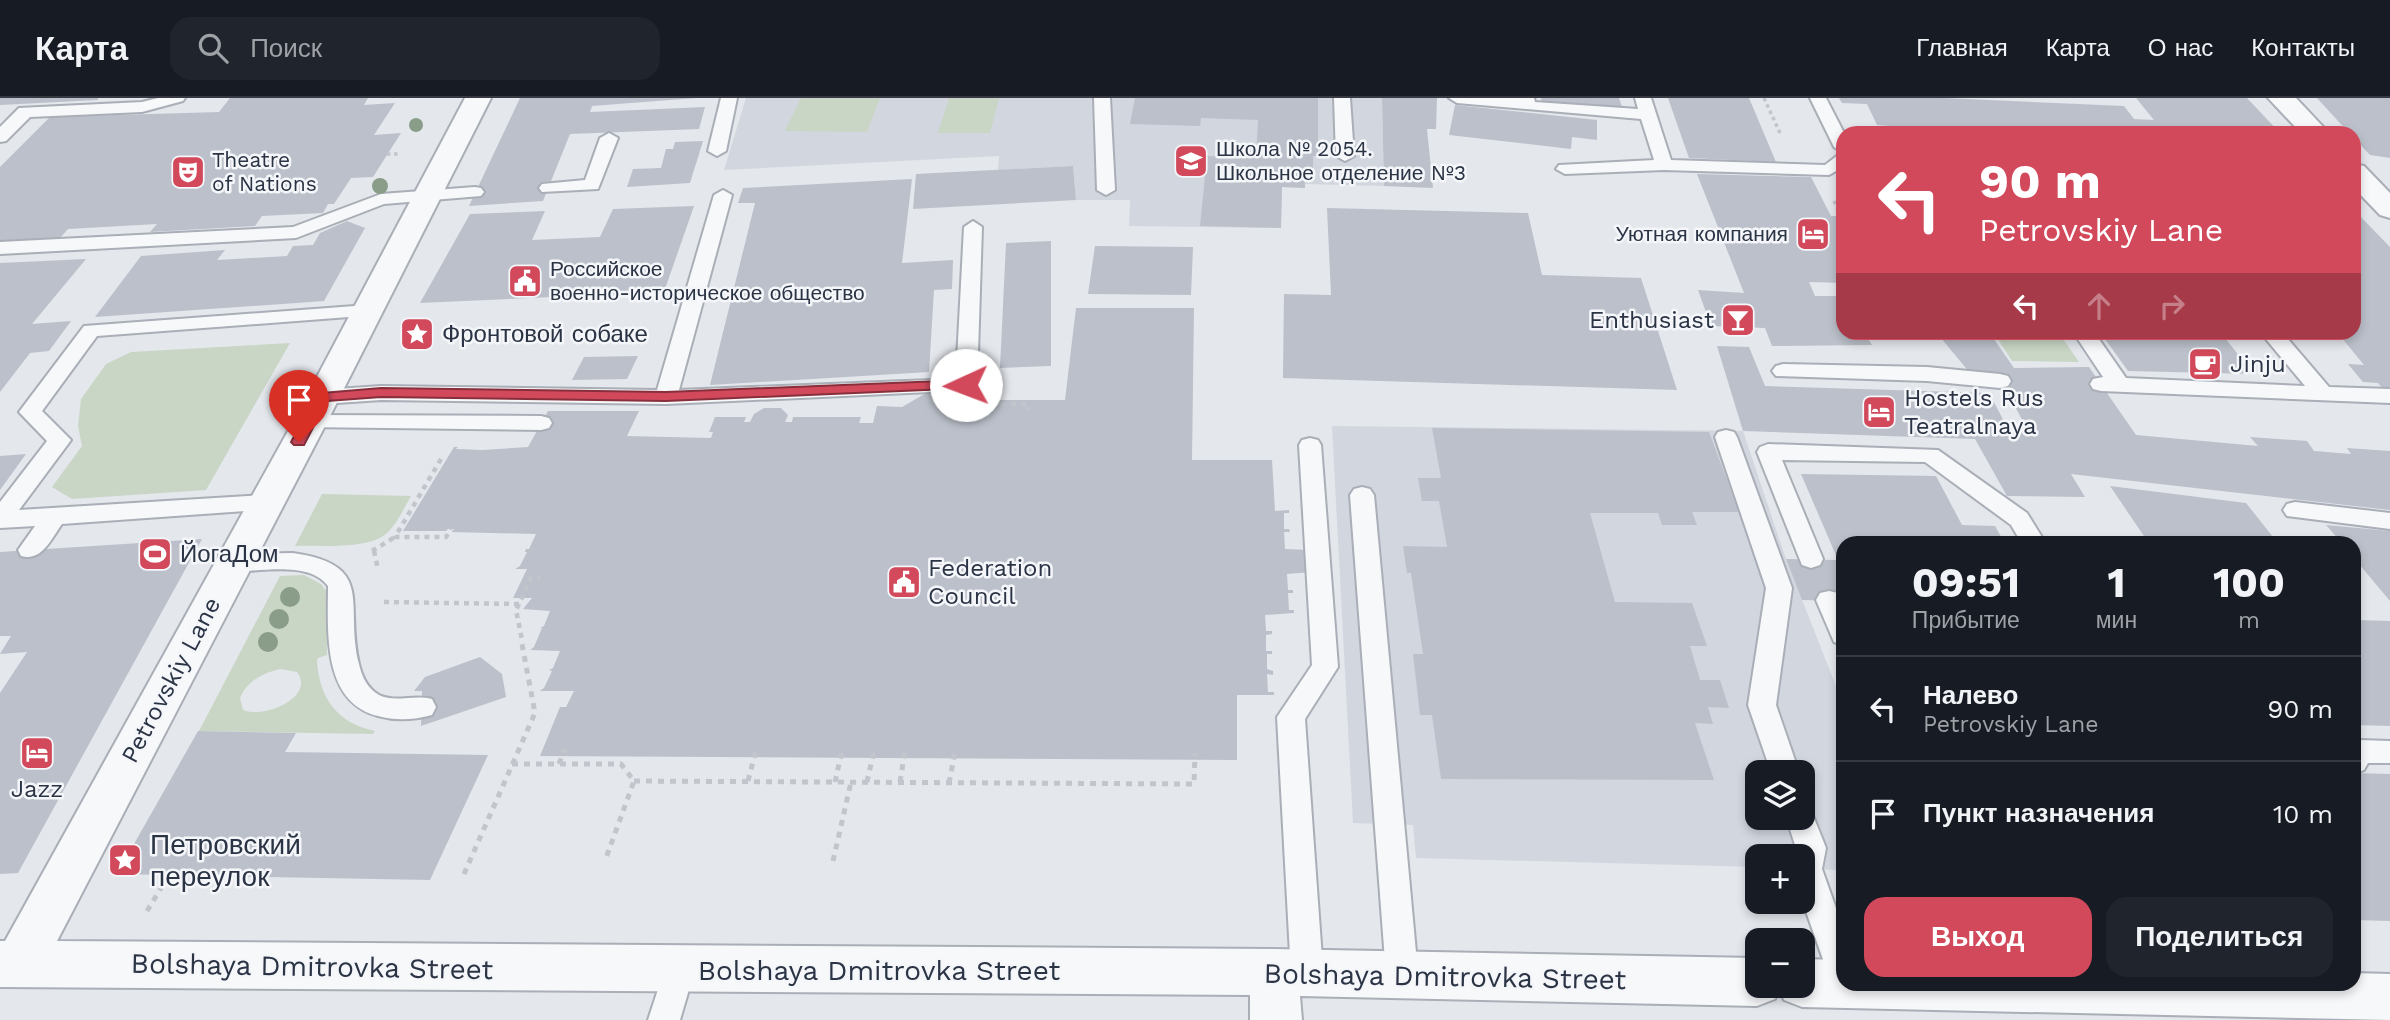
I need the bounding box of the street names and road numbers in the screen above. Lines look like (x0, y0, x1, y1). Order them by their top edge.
street label: Petrovskiy Lane (116, 593, 226, 767)
street label: Bolshaya Dmitrovka Street (130, 947, 494, 986)
street label: Bolshaya Dmitrovka Street (698, 954, 1061, 987)
street label: Bolshaya Dmitrovka Street (1263, 957, 1627, 996)

